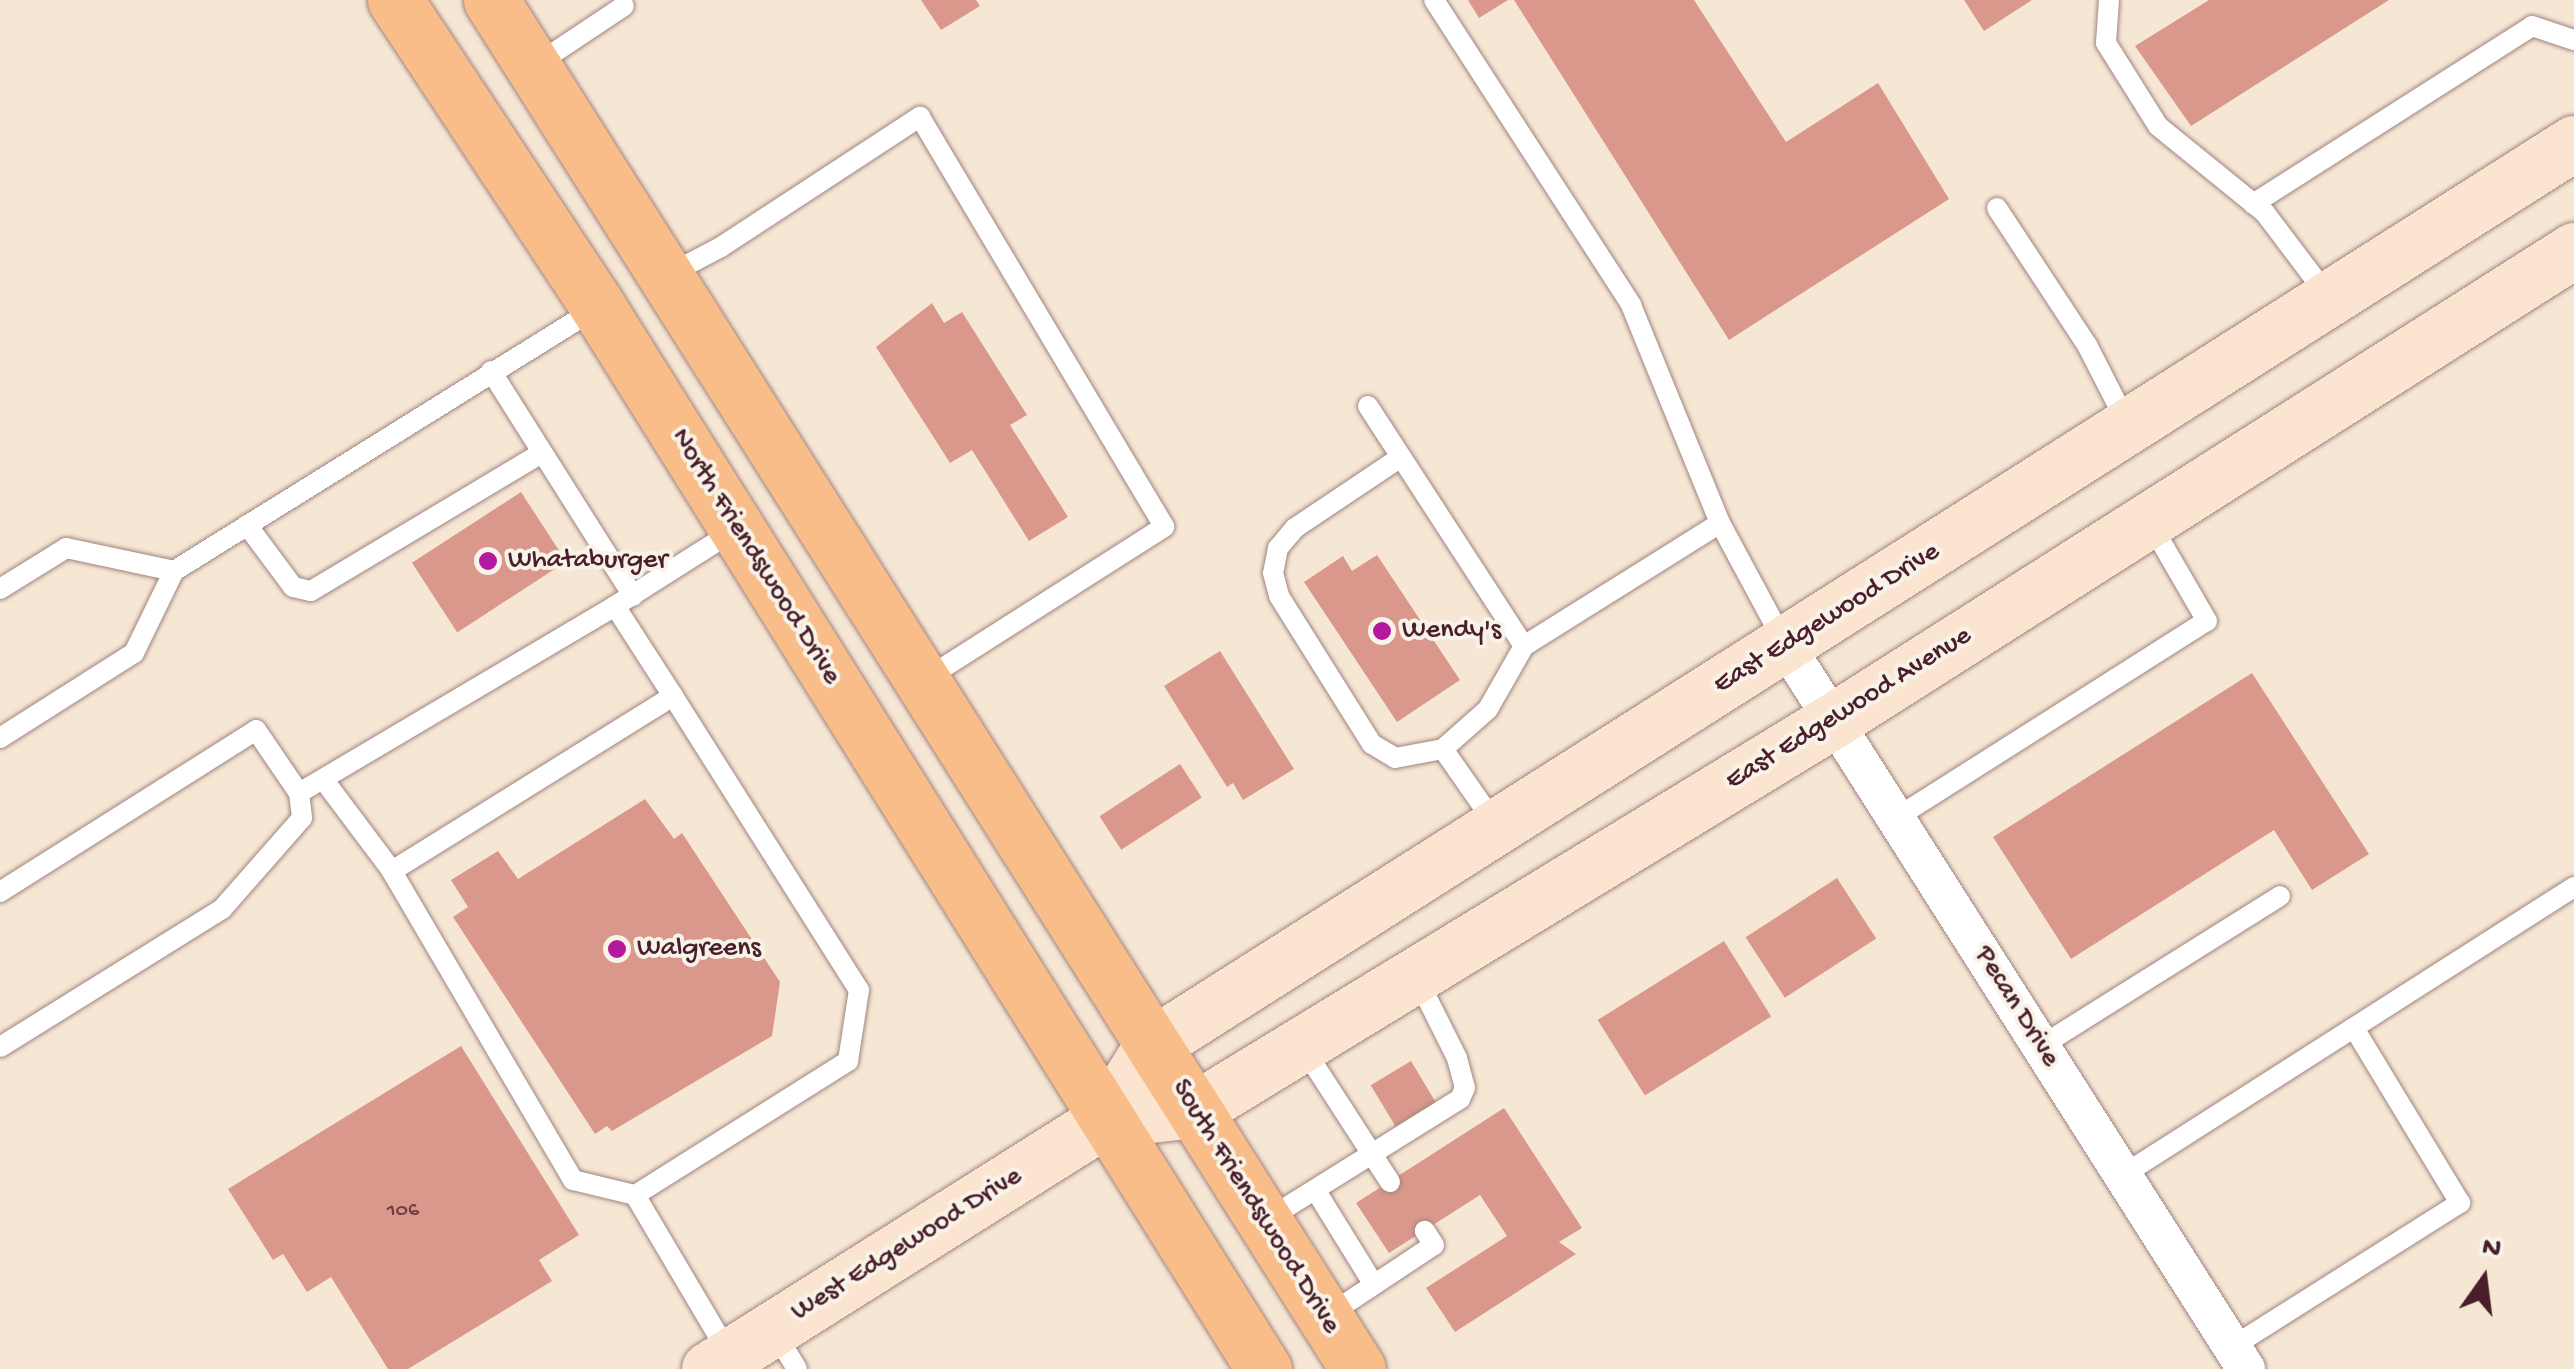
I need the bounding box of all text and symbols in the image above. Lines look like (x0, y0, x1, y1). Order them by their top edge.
street label: North Friendswood Drive (662, 423, 848, 691)
street label: East Edgewood Drive (1708, 536, 1946, 702)
place label: Whataburger (508, 544, 667, 578)
marker: Whataburger (477, 550, 499, 572)
place label: Wendy's (1402, 614, 1501, 648)
marker: Wendy's (1371, 620, 1393, 642)
street label: East Edgewood Avenue (1720, 620, 1978, 798)
place label: Walgreens (637, 932, 761, 966)
marker: Walgreens (606, 938, 628, 960)
street label: Pecan Drive (1966, 940, 2066, 1074)
street label: South Friendswood Drive (1163, 1074, 1347, 1340)
street label: West Edgewood Drive (785, 1160, 1029, 1330)
house number: 106 (387, 1199, 419, 1225)
north arrow (2434, 1229, 2534, 1329)
text: N (2479, 1231, 2504, 1268)

